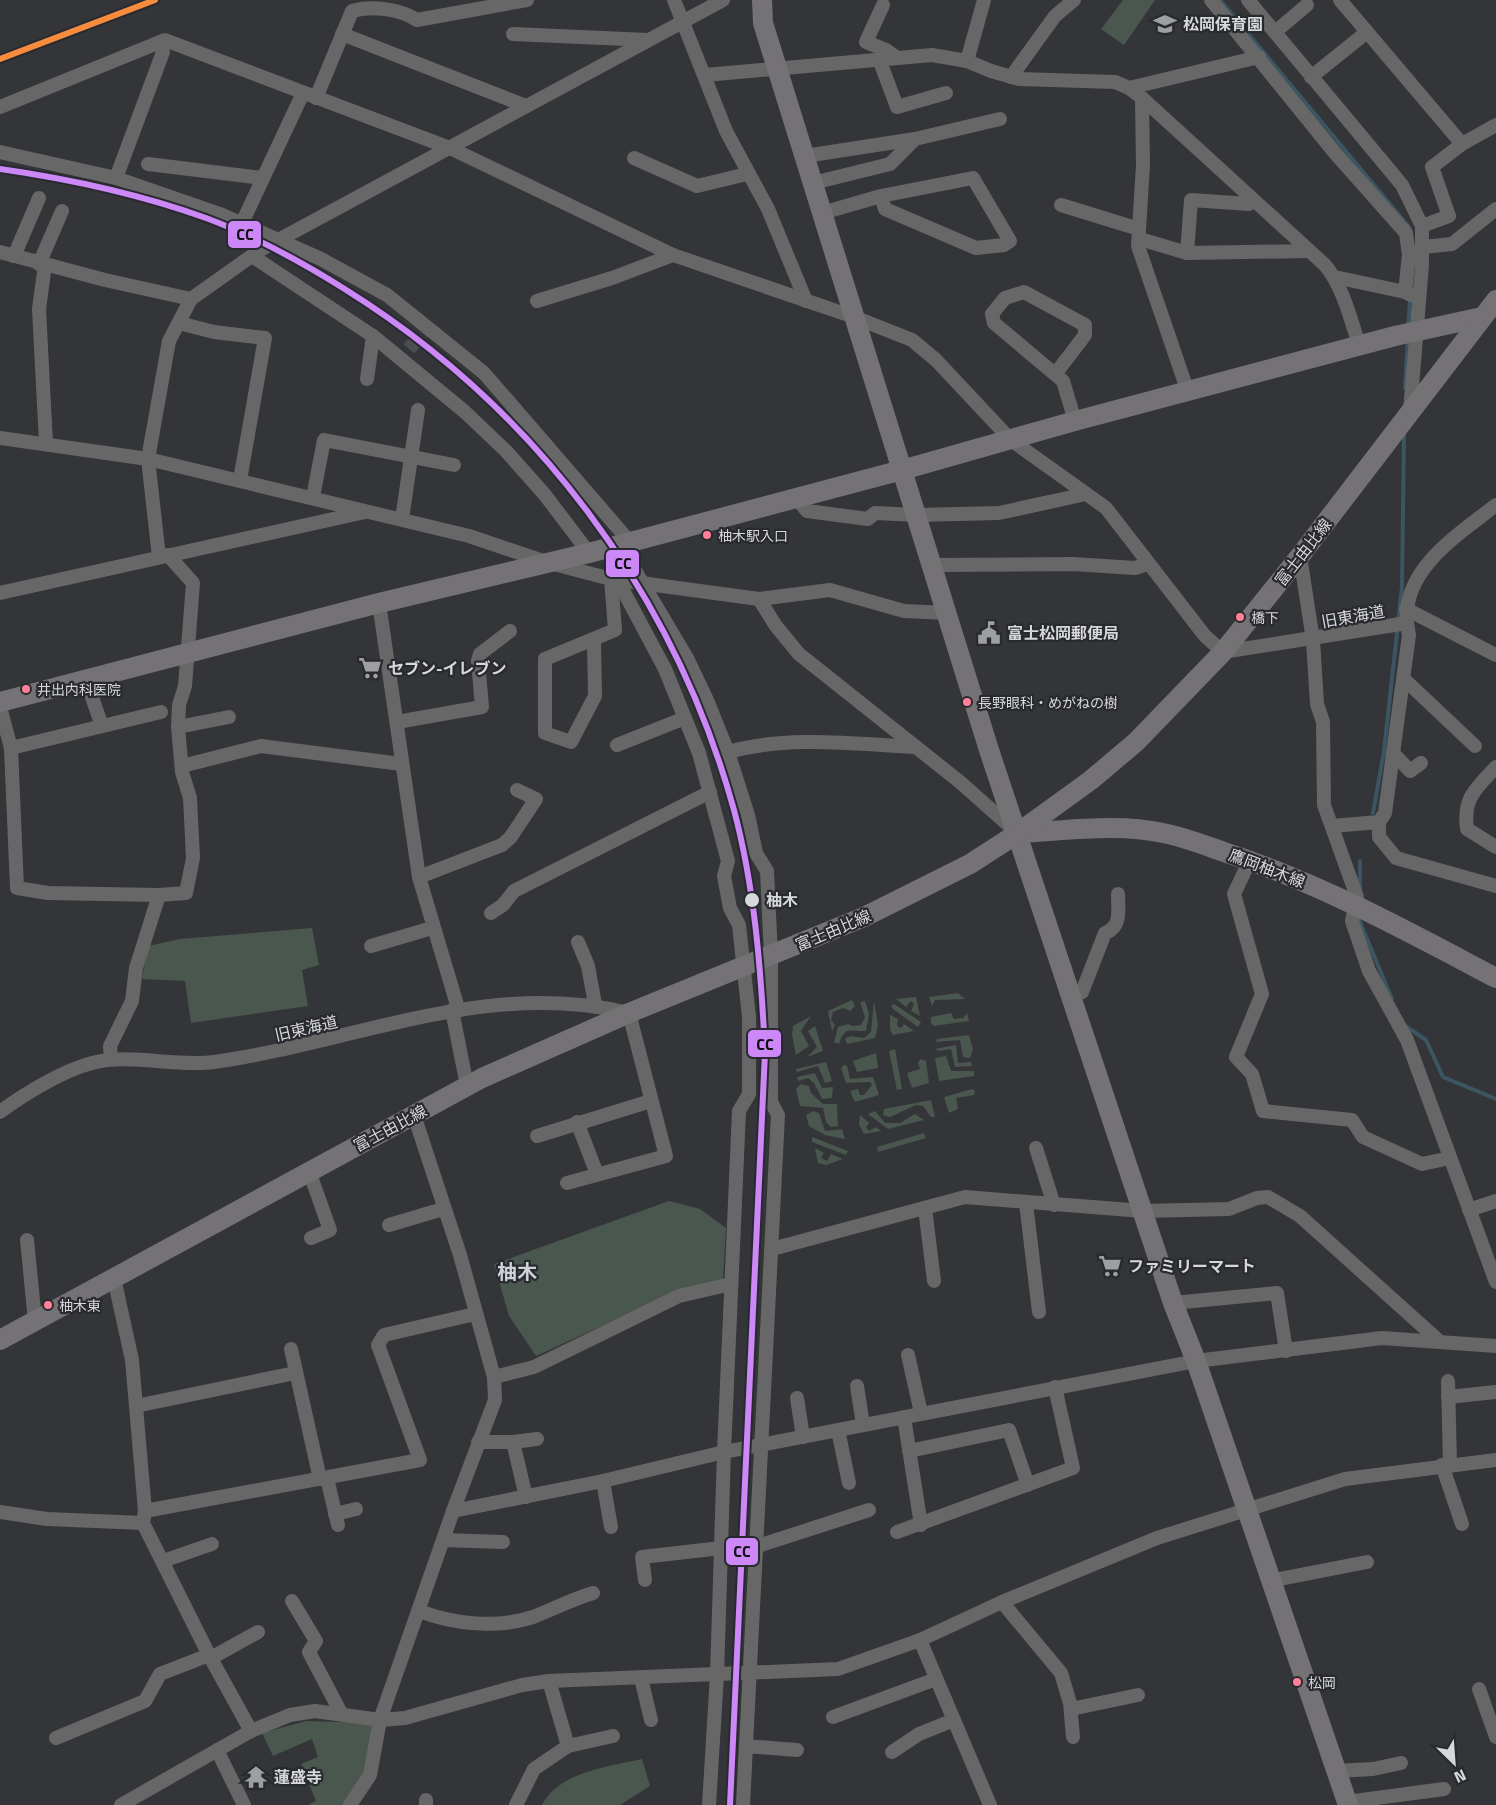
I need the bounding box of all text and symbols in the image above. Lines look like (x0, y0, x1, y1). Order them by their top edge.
school or university icon: 松岡保育園 (1152, 11, 1178, 37)
place label: 松岡保育園 (1183, 12, 1263, 36)
line badge: CC (227, 220, 262, 249)
text: CC (236, 222, 254, 246)
street label: 富士由比線 (1269, 513, 1337, 591)
place label: 柚木駅入口 (718, 525, 788, 546)
marker: 柚木駅入口 (701, 529, 713, 541)
line badge: CC (605, 549, 640, 578)
text: CC (614, 551, 632, 575)
street label: 旧東海道 (1319, 599, 1387, 633)
place label: 橋下 (1251, 607, 1279, 628)
marker: 橋下 (1234, 611, 1246, 623)
public building icon: 富士松岡郵便局 (976, 620, 1002, 646)
place label: 富士松岡郵便局 (1007, 621, 1119, 645)
supermarket icon: セブン-イレブン (357, 655, 383, 681)
place label: セブン-イレブン (388, 656, 507, 680)
place label: 井出内科医院 (37, 679, 121, 700)
marker: 井出内科医院 (20, 683, 32, 695)
place label: 長野眼科・めがねの樹 (978, 692, 1118, 713)
marker: 長野眼科・めがねの樹 (961, 696, 973, 708)
street label: 鷹岡柚木線 (1225, 842, 1309, 894)
place label: 柚木 (766, 888, 798, 912)
marker: 柚木 (743, 891, 761, 909)
street label: 富士由比線 (791, 903, 875, 957)
street label: 旧東海道 (272, 1009, 340, 1047)
line badge: CC (747, 1029, 782, 1058)
text: CC (756, 1032, 774, 1056)
street label: 富士由比線 (349, 1099, 431, 1157)
supermarket icon: ファミリーマート (1097, 1253, 1123, 1279)
place label: ファミリーマート (1128, 1254, 1256, 1278)
district label: 柚木 (497, 1256, 537, 1287)
place label: 柚木東 (59, 1295, 101, 1316)
marker: 柚木東 (42, 1299, 54, 1311)
line badge: CC (725, 1537, 759, 1566)
text: CC (733, 1539, 751, 1563)
place label: 松岡 (1308, 1672, 1336, 1693)
marker: 松岡 (1291, 1676, 1303, 1688)
north arrow (1424, 1733, 1484, 1793)
text: N (1450, 1763, 1470, 1790)
temple icon: 蓮盛寺 (243, 1764, 269, 1790)
place label: 蓮盛寺 (274, 1765, 322, 1789)

